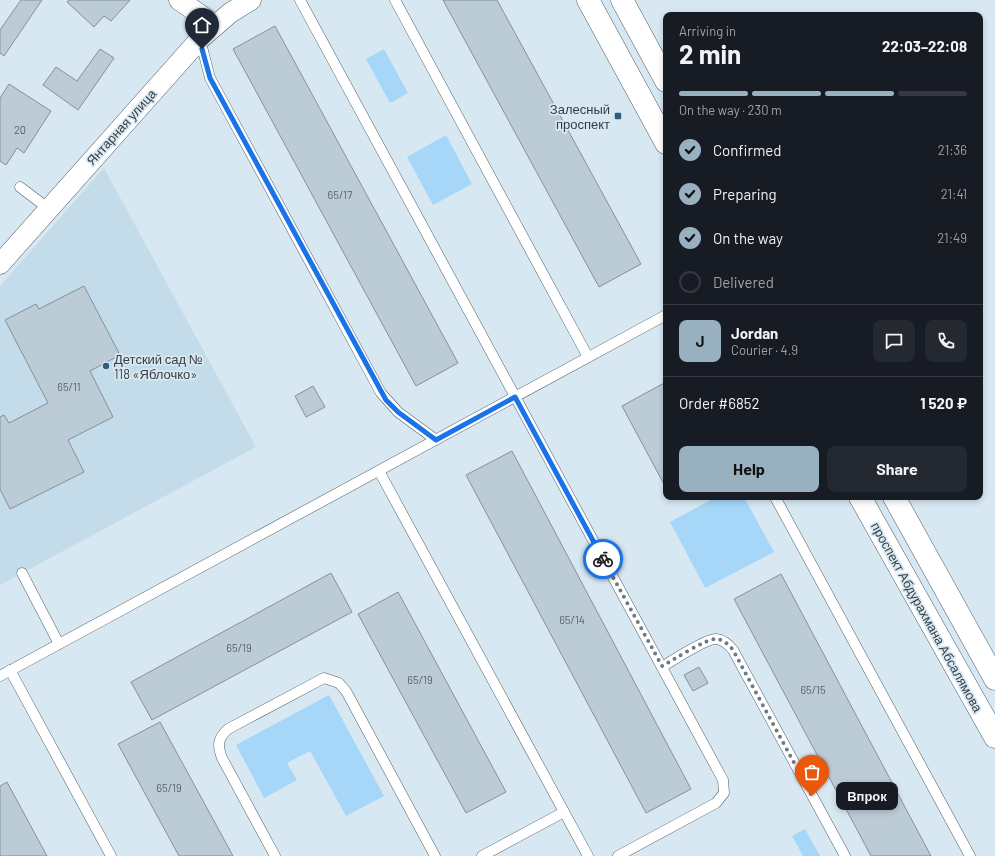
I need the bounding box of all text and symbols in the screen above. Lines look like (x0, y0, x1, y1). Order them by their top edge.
pin (185, 8, 219, 49)
icon: home (191, 14, 213, 36)
text: Arriving in (679, 23, 736, 39)
text: 22:03–22:08 (882, 37, 967, 55)
text: 2 min (679, 38, 741, 69)
street label: Янтарная улица (83, 85, 160, 168)
place label: Залесный проспект (550, 101, 610, 132)
text: On the way · 230 m (679, 102, 782, 118)
marker: Залесный проспект (613, 111, 623, 121)
house number: 20 (14, 123, 26, 136)
icon: check (679, 139, 701, 161)
text: Confirmed (713, 141, 781, 159)
text: 21:36 (938, 142, 967, 158)
icon: check (679, 183, 701, 205)
text: Preparing (713, 185, 777, 203)
text: 21:41 (941, 186, 967, 202)
house number: 65/17 (328, 188, 352, 201)
icon: check (679, 227, 701, 249)
text: On the way (713, 229, 783, 247)
text: 21:49 (937, 230, 967, 246)
text: Delivered (713, 273, 774, 291)
button: chat (873, 320, 915, 362)
button: phone (925, 320, 967, 362)
text: Jordan (731, 324, 778, 342)
text: J (696, 332, 704, 350)
text: Courier · 4.9 (731, 342, 798, 358)
place label: Детский сад № 118 «Яблочко» (114, 351, 203, 382)
marker: Детский сад № 118 «Яблочко» (101, 361, 111, 371)
house number: 65/11 (57, 380, 81, 393)
text: Order #6852 (679, 394, 760, 412)
text: 1 520 ₽ (920, 394, 967, 412)
button: Help (679, 446, 819, 492)
button: Share (827, 446, 967, 492)
street label: проспект Абдурахмана Абсалямова (868, 519, 986, 715)
courier (583, 539, 623, 579)
icon: bike (592, 548, 614, 570)
house number: 65/14 (559, 613, 585, 626)
house number: 65/19 (226, 641, 252, 654)
house number: 65/19 (407, 673, 433, 686)
house number: 65/15 (800, 683, 826, 696)
pin (795, 755, 829, 796)
icon: bag (801, 761, 823, 783)
house number: 65/19 (156, 781, 182, 794)
callout: Впрок (836, 782, 898, 810)
text: Впрок (847, 788, 887, 804)

